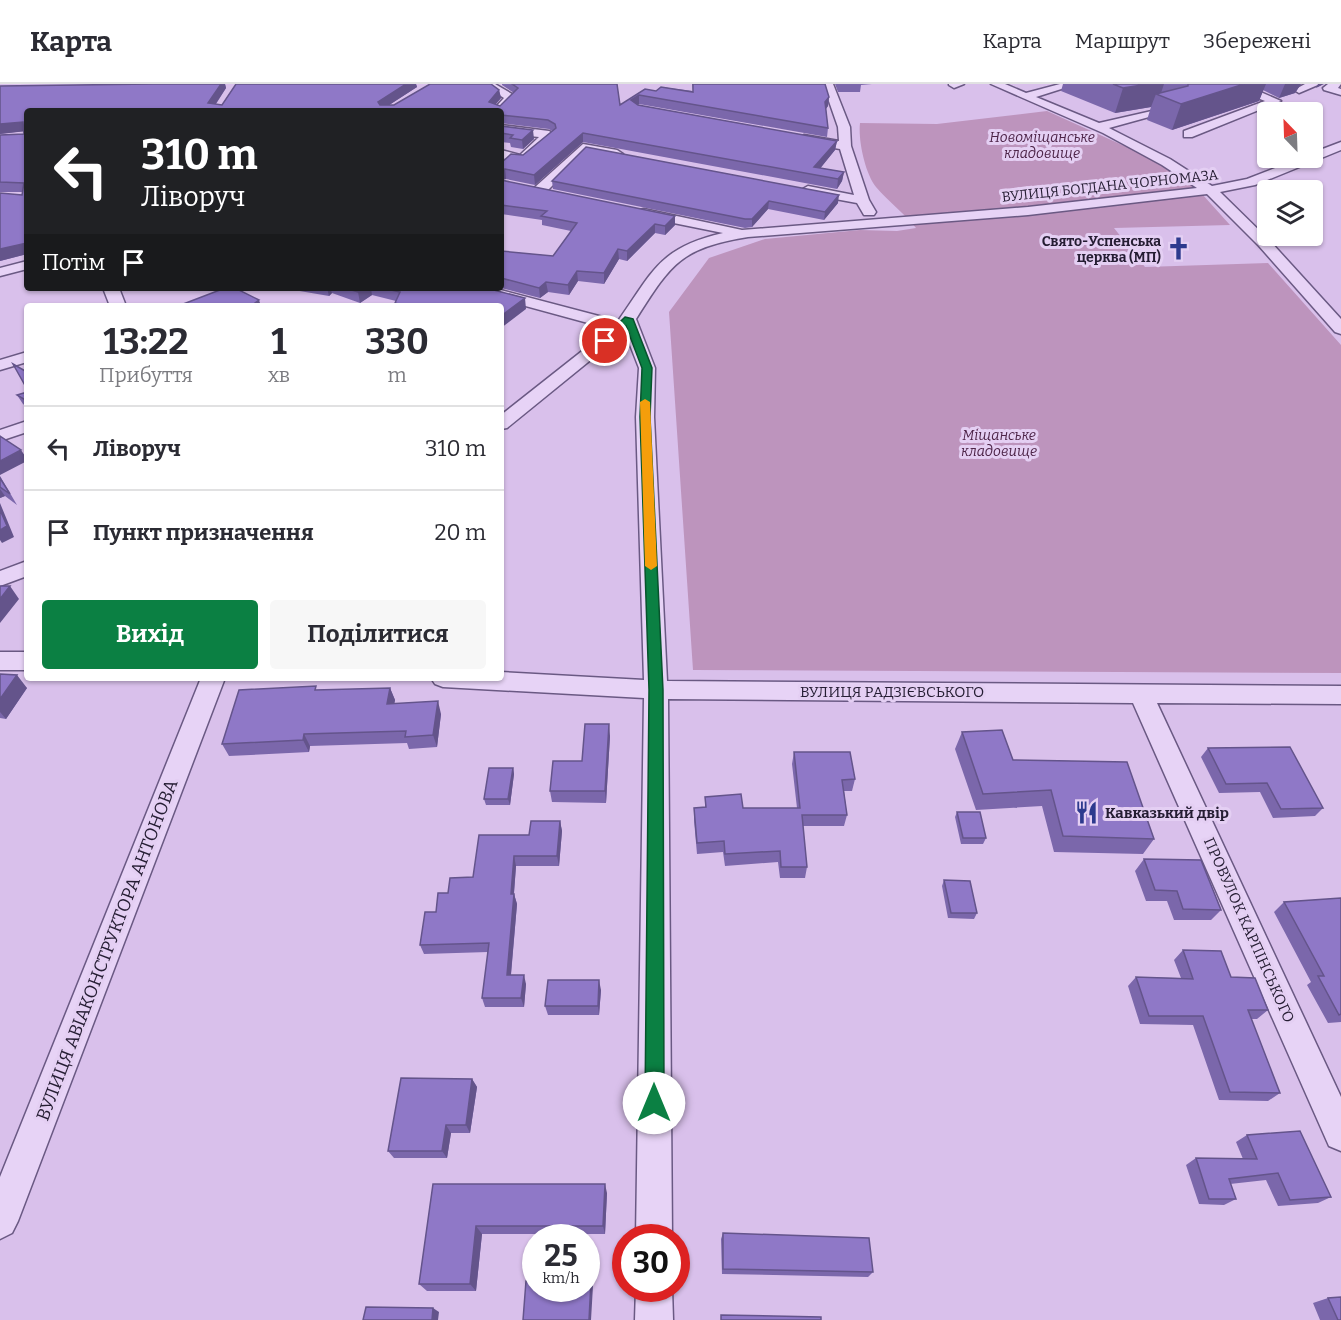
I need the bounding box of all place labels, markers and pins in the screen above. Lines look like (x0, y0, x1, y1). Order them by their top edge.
place label: Свято-Успенська церква (МП) (1042, 233, 1161, 266)
church icon: Свято-Успенська церква (МП) (1166, 236, 1192, 262)
pin (579, 315, 630, 366)
restaurant icon: Кавказький двір (1074, 800, 1100, 826)
place label: Кавказький двір (1105, 804, 1229, 822)

